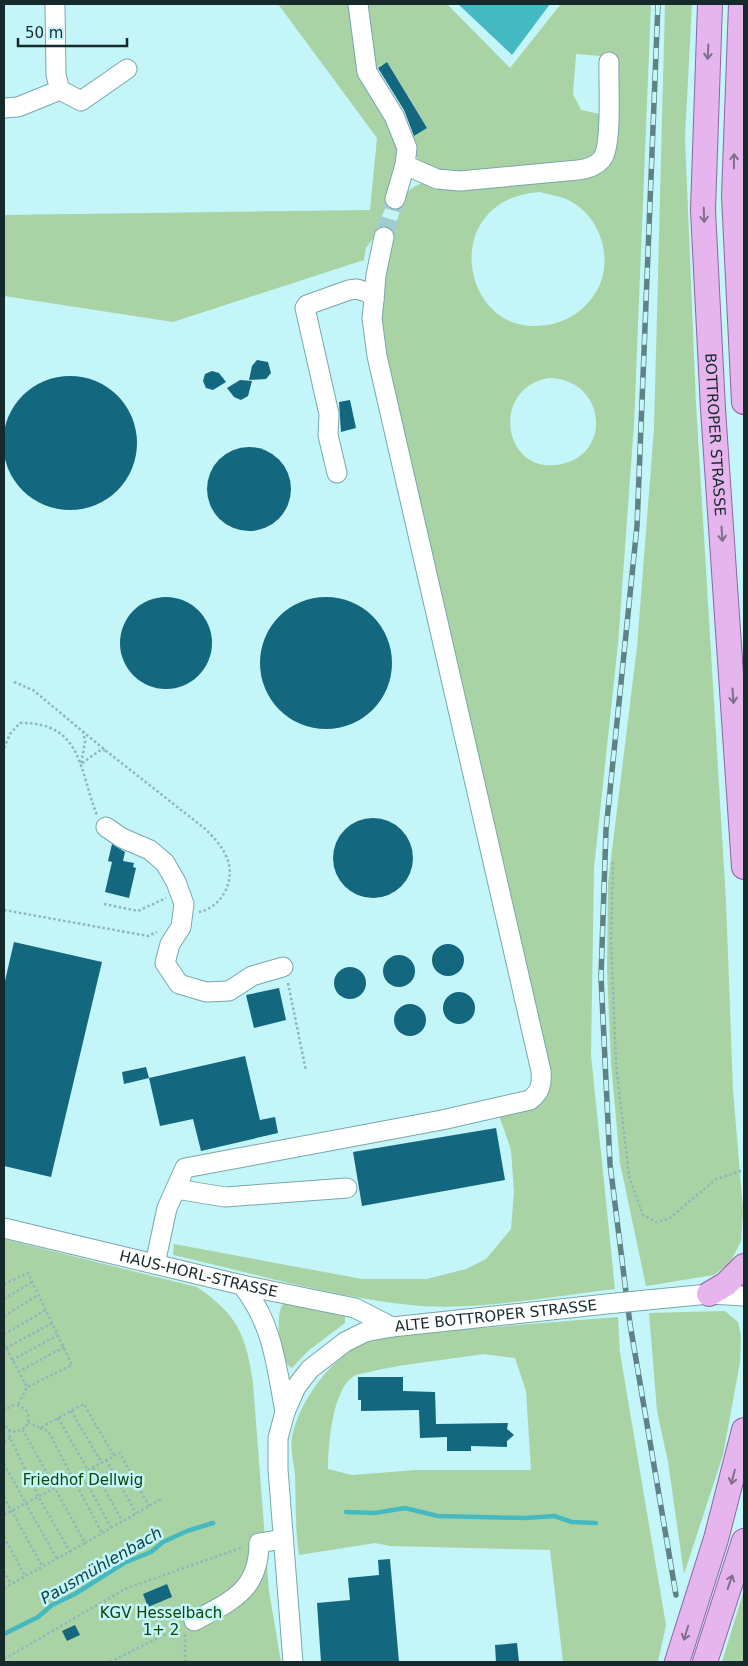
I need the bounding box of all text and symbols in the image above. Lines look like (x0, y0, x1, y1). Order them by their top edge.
scale bar (18, 15, 126, 47)
text: 50 m (25, 24, 63, 42)
one-way arrow (703, 44, 713, 60)
one-way arrow (730, 154, 739, 170)
one-way arrow (699, 207, 708, 223)
street label: BOTTROPER STRASSE (701, 353, 729, 517)
one-way arrow (717, 526, 726, 542)
one-way arrow (728, 688, 737, 704)
street label: HAUS-HORL-STRASSE (118, 1247, 279, 1301)
street label: ALTE BOTTROPER STRASSE (394, 1296, 598, 1336)
one-way arrow (728, 1469, 737, 1485)
park label: Friedhof Dellwig (23, 1471, 143, 1489)
water label: Pausmühlenbach (37, 1523, 165, 1608)
one-way arrow (726, 1575, 736, 1591)
park label: KGV Hesselbach 1+ 2 (100, 1604, 222, 1639)
one-way arrow (681, 1625, 691, 1641)

